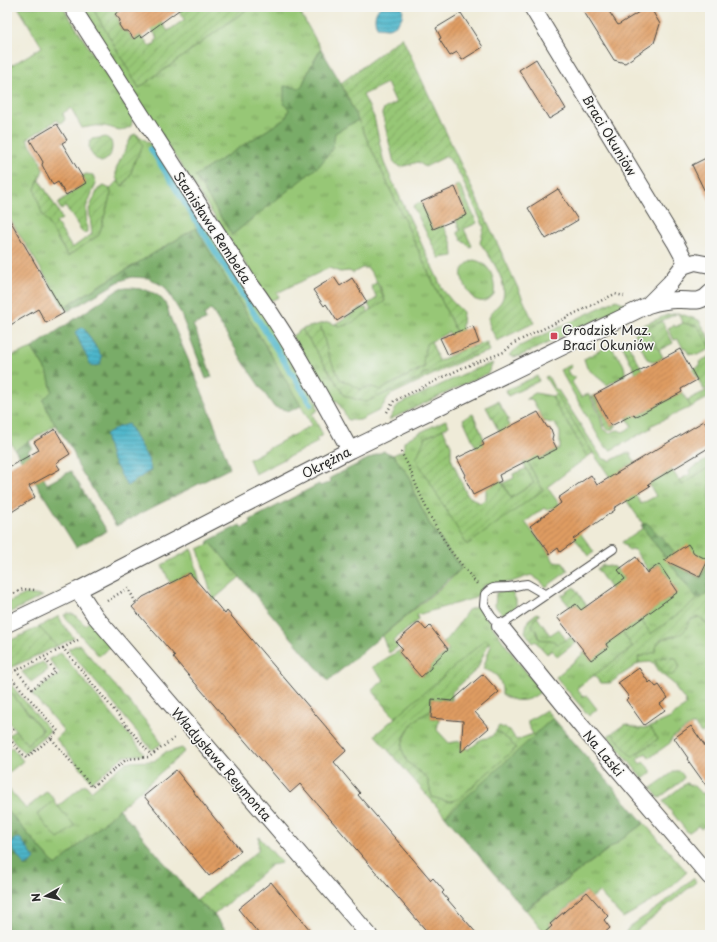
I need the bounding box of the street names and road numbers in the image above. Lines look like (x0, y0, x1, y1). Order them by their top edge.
street label: Braci Okuniów (578, 91, 642, 179)
street label: Stanisława Rembeka (170, 167, 257, 287)
street label: Okrężna (298, 441, 355, 482)
street label: Władysława Reymonta (167, 703, 277, 825)
street label: Na Laski (579, 726, 629, 780)

